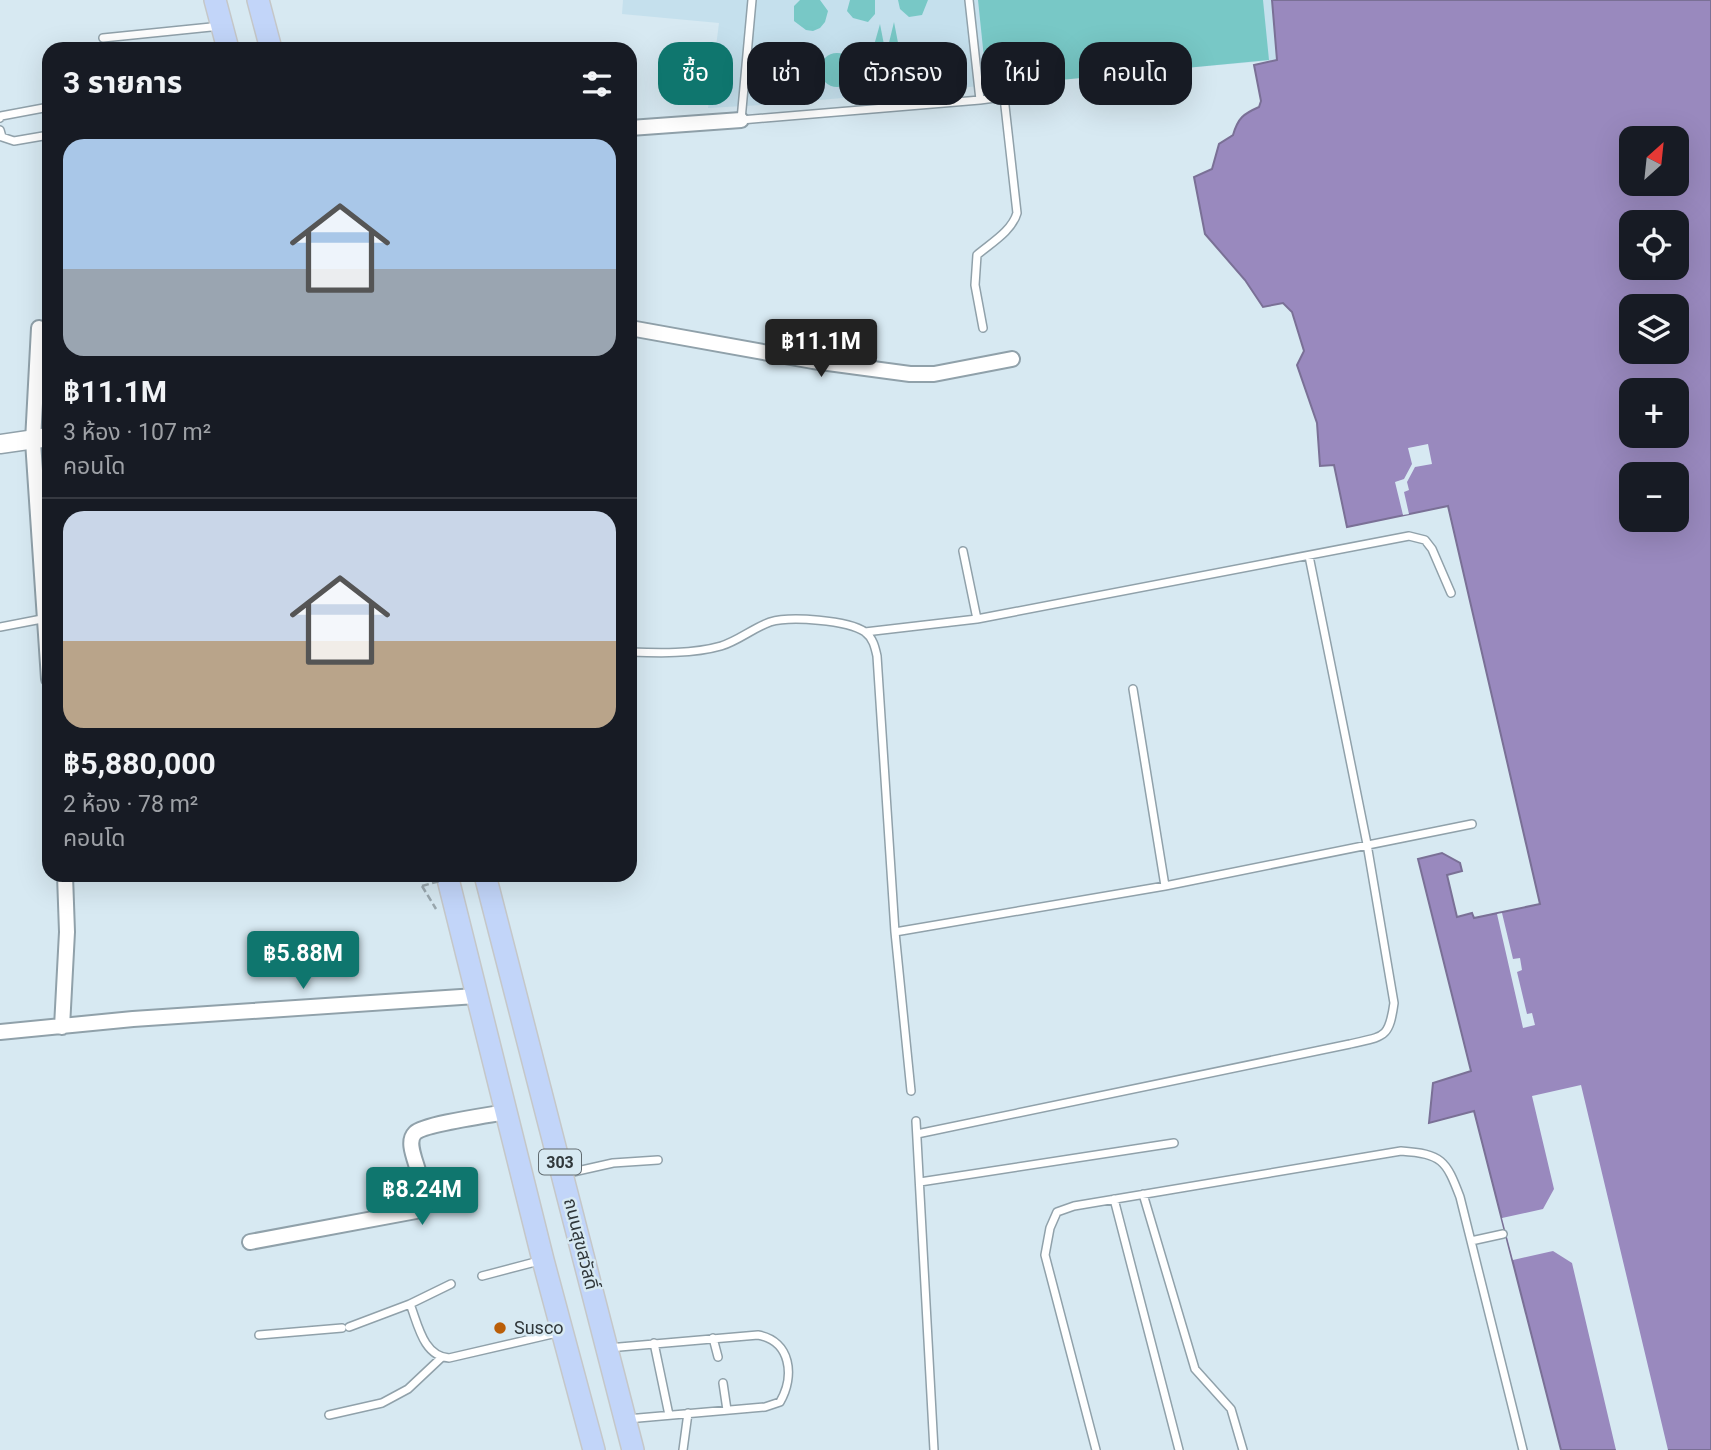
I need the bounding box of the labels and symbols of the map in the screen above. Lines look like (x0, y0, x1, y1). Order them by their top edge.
north arrow (1619, 126, 1689, 196)
pin: ฿11.1M (764, 320, 878, 379)
pin: ฿5.88M (246, 932, 360, 991)
road number: 303 (539, 1150, 581, 1174)
pin: ฿8.24M (365, 1168, 479, 1227)
street label: ถนนสุขสวัสดิ์ (559, 1196, 603, 1292)
place label: Susco (514, 1317, 564, 1338)
marker: Susco (492, 1320, 508, 1336)

